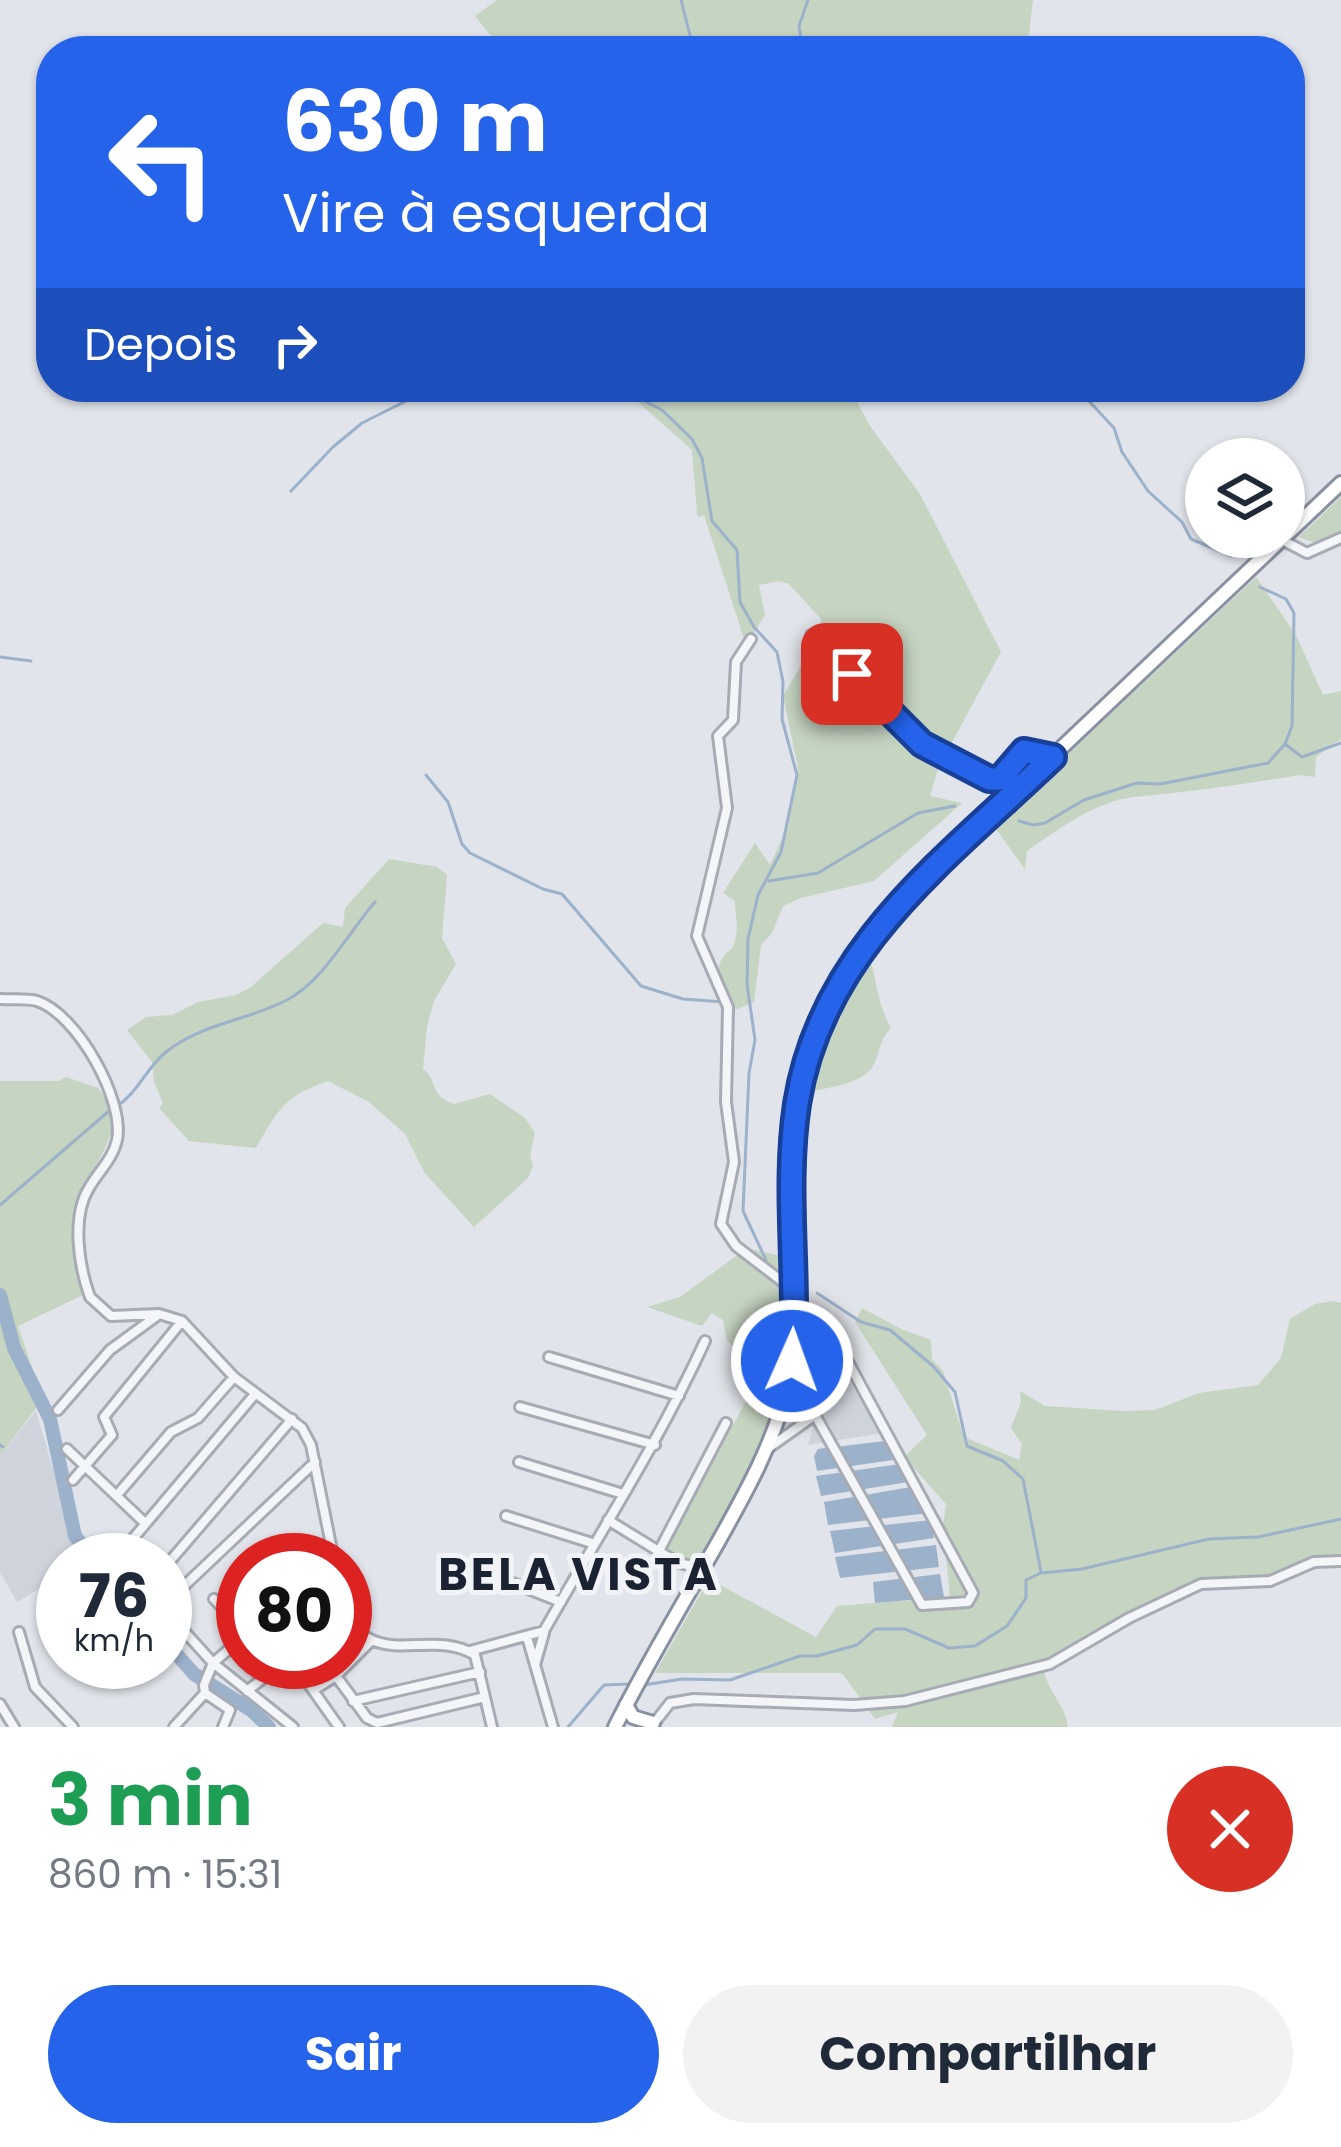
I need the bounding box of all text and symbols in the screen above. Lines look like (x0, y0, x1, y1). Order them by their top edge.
text: 630 m (282, 63, 548, 180)
icon: left (84, 84, 240, 240)
text: Vire à esquerda (282, 175, 710, 251)
icon: right (262, 312, 328, 378)
text: Depois (84, 313, 238, 376)
map controls (1185, 438, 1305, 558)
button: layers (1185, 438, 1305, 558)
pin (801, 623, 903, 725)
icon: arrive (819, 641, 885, 707)
position arrow (729, 1298, 855, 1424)
speed limit sign: 80 (216, 1533, 372, 1689)
district label: BELA VISTA (438, 1543, 720, 1606)
text: 76 (79, 1554, 149, 1638)
text: km/h (74, 1619, 154, 1662)
text: 3 min (48, 1749, 253, 1850)
button: close (1167, 1766, 1293, 1892)
text: 860 m · 15:31 (48, 1847, 282, 1902)
button: Sair (48, 1985, 659, 2123)
button: Compartilhar (683, 1985, 1293, 2123)

